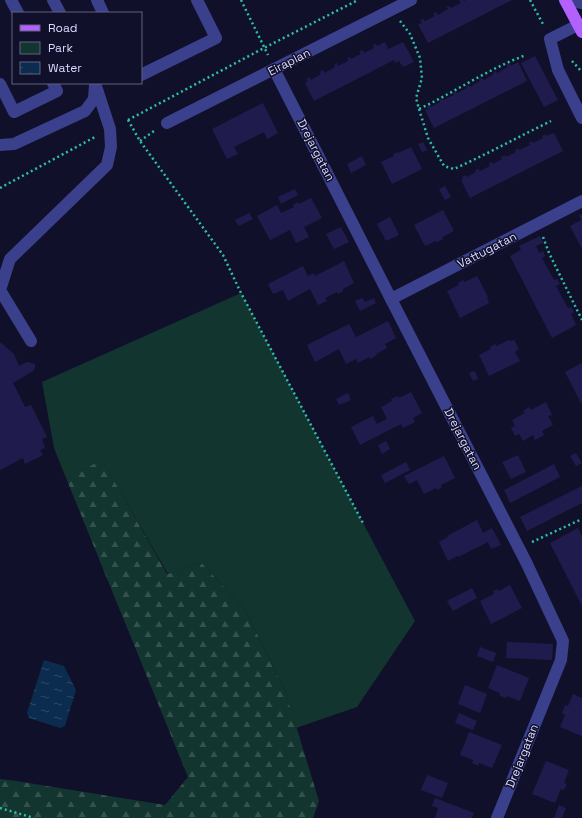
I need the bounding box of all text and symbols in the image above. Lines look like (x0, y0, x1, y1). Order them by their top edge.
legend (12, 12, 142, 84)
text: Road (48, 20, 77, 36)
text: Park (48, 40, 73, 56)
street label: Eiraplan (265, 44, 313, 80)
text: Water (48, 60, 82, 76)
street label: Drejargatan (294, 116, 338, 184)
street label: Vattugatan (455, 228, 519, 272)
street label: Drejargatan (441, 405, 485, 473)
street label: Drejargatan (502, 722, 542, 790)

